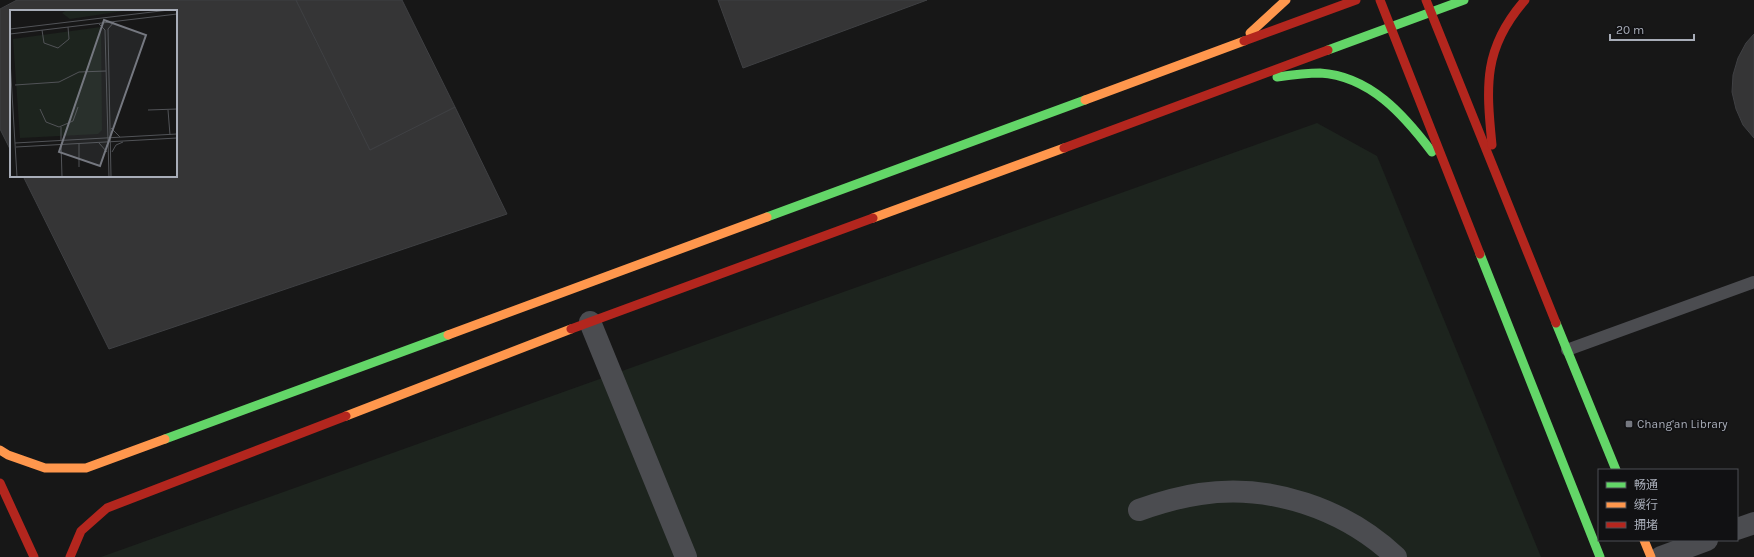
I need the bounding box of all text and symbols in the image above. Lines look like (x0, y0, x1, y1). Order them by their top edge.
inset map (10, 10, 177, 177)
scale bar (1610, 16, 1694, 42)
text: 20 m (1616, 23, 1644, 37)
place label: Chang'an Library (1637, 417, 1728, 431)
marker: Chang'an Library (1624, 419, 1634, 429)
legend (1598, 469, 1738, 541)
text: 畅通 (1634, 478, 1658, 492)
text: 缓行 (1634, 498, 1658, 512)
text: 拥堵 (1634, 518, 1658, 532)

